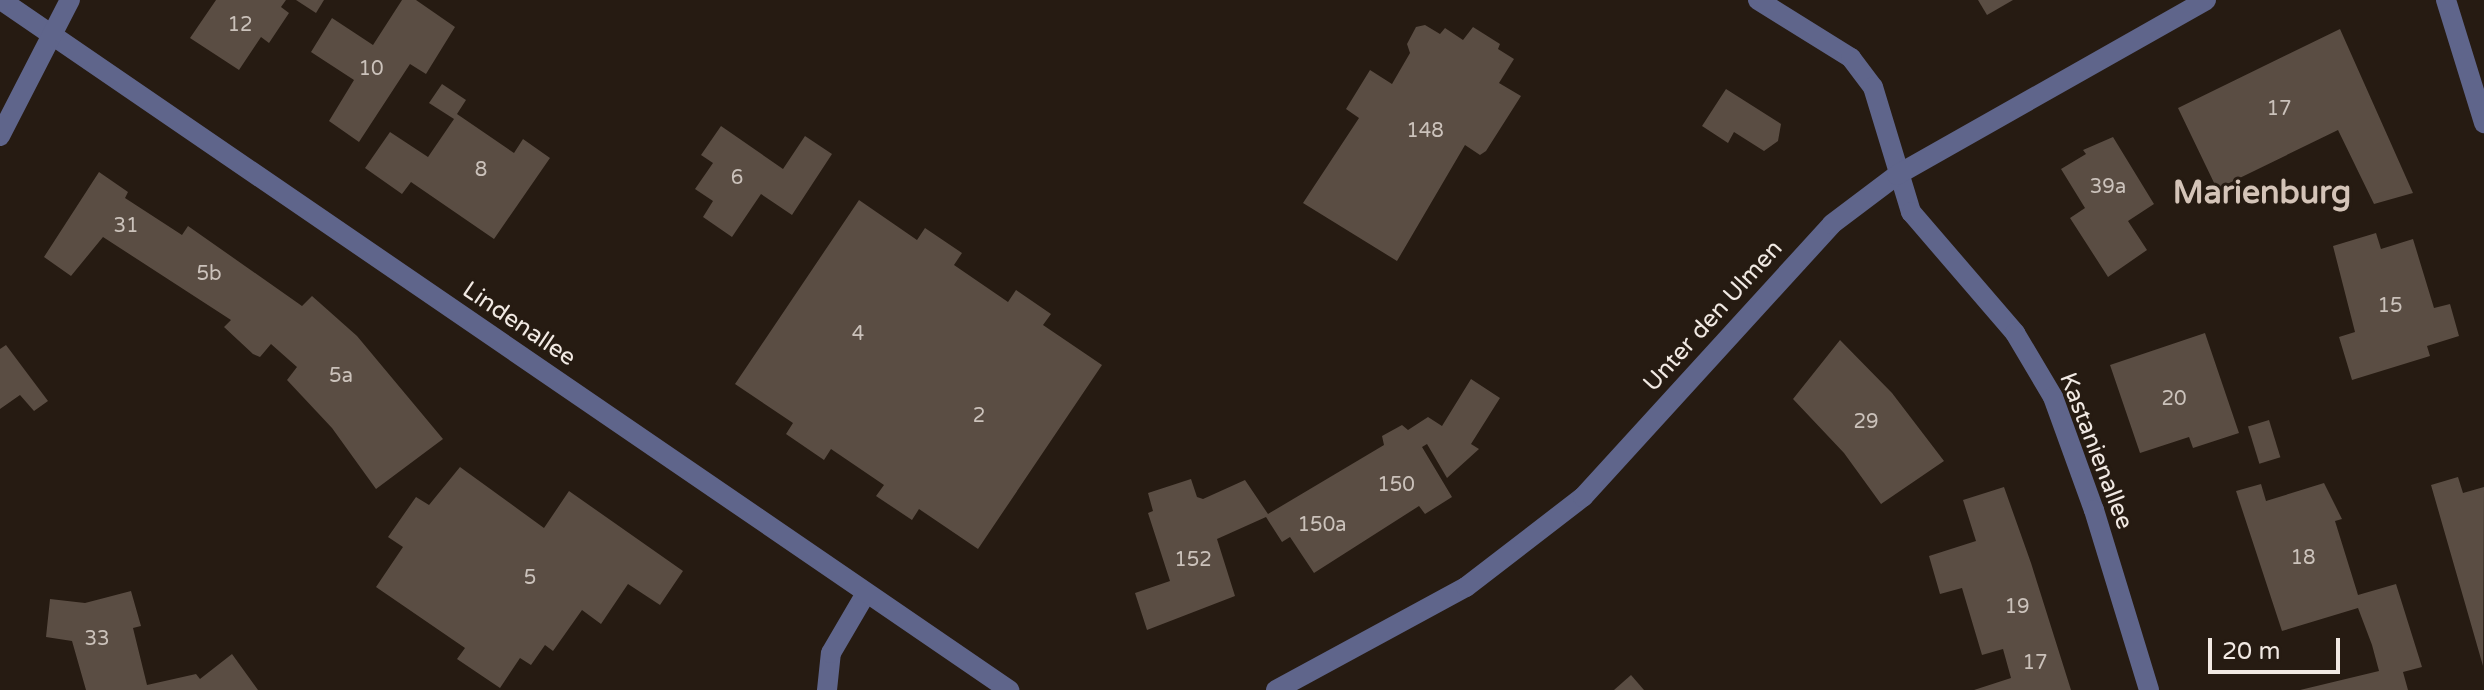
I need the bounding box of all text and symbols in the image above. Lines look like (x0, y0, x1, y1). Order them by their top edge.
house number: 12 (227, 13, 253, 37)
house number: 10 (358, 57, 384, 81)
house number: 17 (2266, 97, 2292, 121)
house number: 148 (1406, 119, 1444, 143)
house number: 8 (475, 158, 487, 182)
house number: 6 (731, 166, 743, 190)
district label: Marienburg (2173, 174, 2351, 212)
house number: 39a (2090, 175, 2126, 199)
house number: 31 (113, 214, 139, 238)
street label: Unter den Ulmen (1637, 234, 1789, 398)
house number: 5b (196, 262, 222, 286)
street label: Lindenallee (457, 276, 581, 372)
house number: 15 (2377, 294, 2403, 318)
house number: 4 (852, 322, 864, 346)
house number: 5a (329, 364, 353, 388)
street label: Kastanienallee (2053, 369, 2139, 533)
house number: 20 (2161, 387, 2187, 411)
house number: 2 (973, 404, 985, 428)
house number: 29 (1853, 410, 1879, 434)
house number: 150 (1377, 473, 1415, 497)
house number: 150a (1298, 513, 1346, 537)
house number: 18 (2290, 546, 2316, 570)
house number: 152 (1174, 548, 1212, 572)
house number: 5 (524, 566, 536, 590)
house number: 19 (2004, 595, 2030, 619)
scale bar (2212, 622, 2344, 672)
house number: 33 (84, 627, 110, 651)
text: 20 m (2222, 637, 2280, 666)
house number: 17 (2022, 651, 2048, 675)

